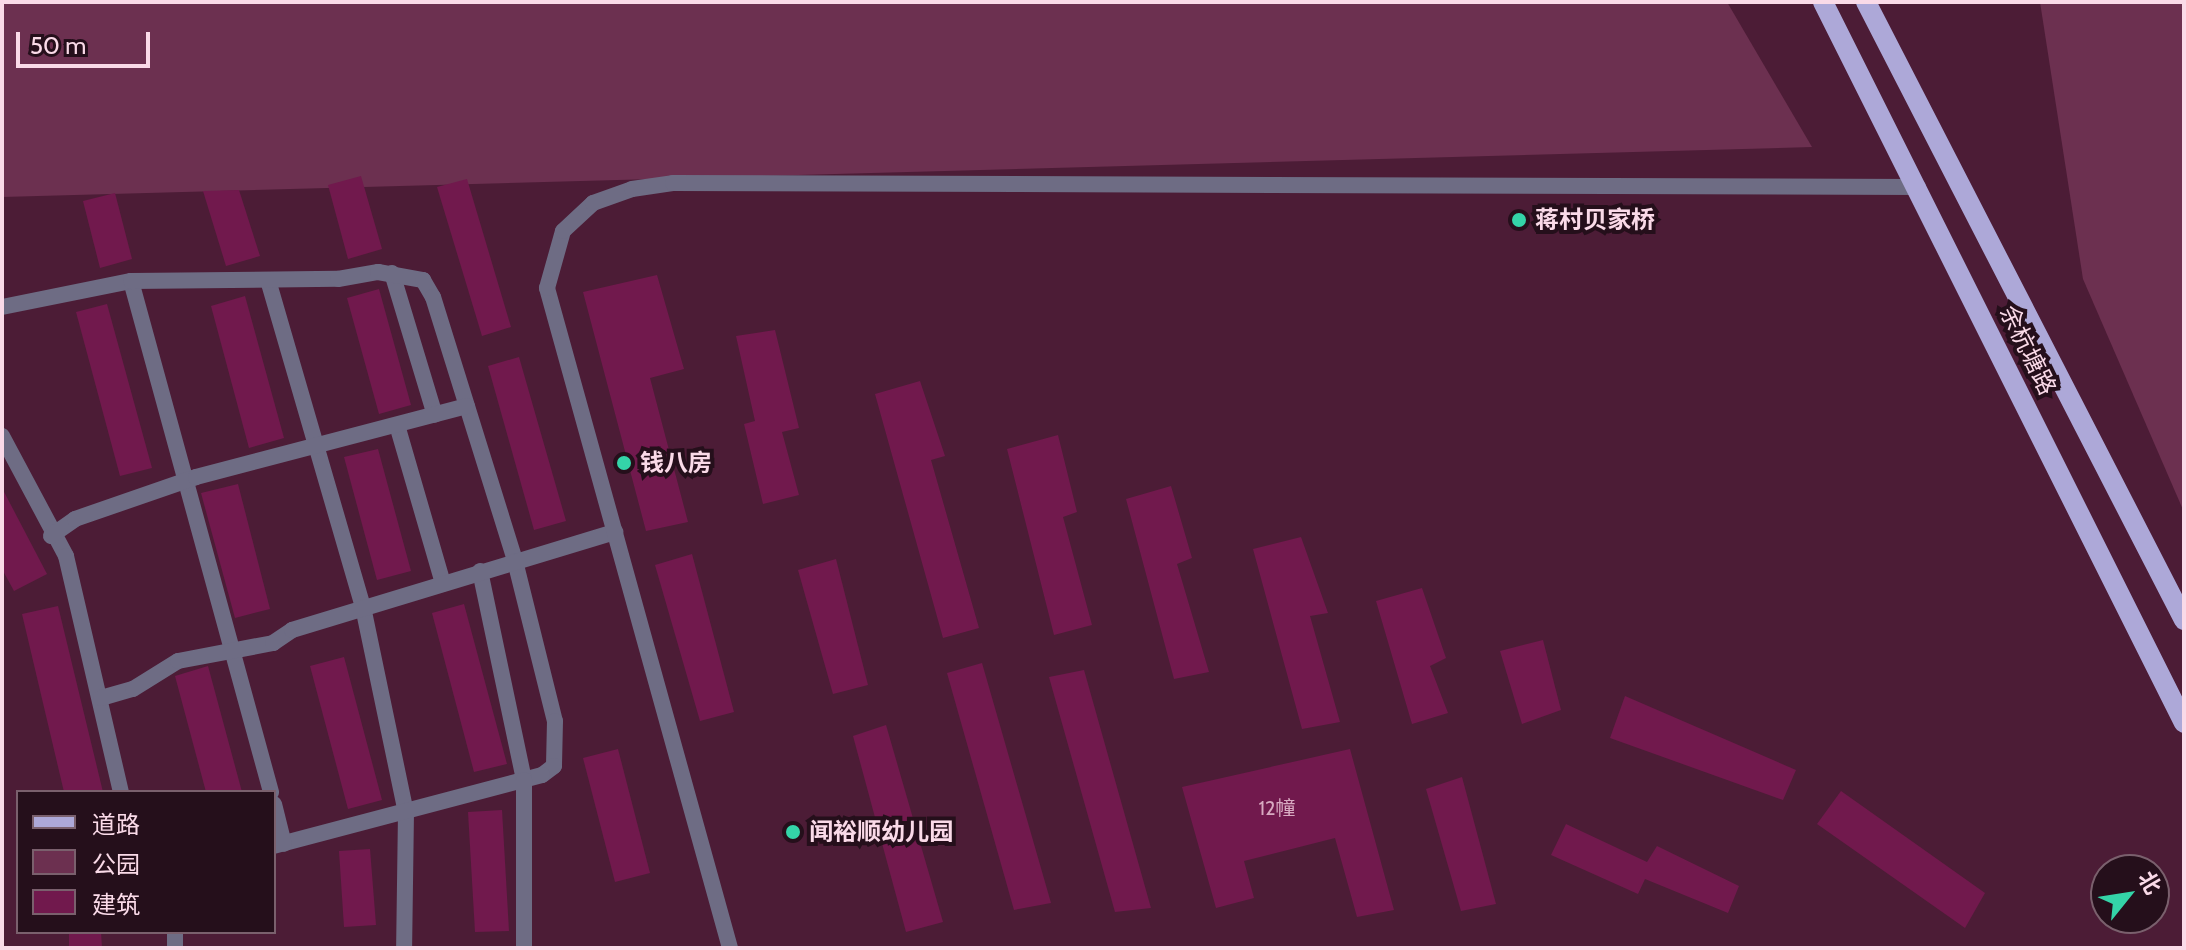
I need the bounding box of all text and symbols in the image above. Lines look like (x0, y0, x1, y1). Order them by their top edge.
scale bar (20, 16, 154, 66)
text: 50 m (30, 31, 86, 60)
place label: 蒋村贝家桥 (1535, 206, 1655, 234)
marker: 蒋村贝家桥 (1510, 211, 1528, 229)
street label: 余杭塘路 (1994, 301, 2062, 399)
place label: 钱八房 (640, 449, 712, 477)
marker: 钱八房 (615, 454, 633, 472)
legend (16, 790, 276, 934)
house number: 12幢 (1259, 796, 1295, 820)
text: 道路 (92, 810, 140, 839)
place label: 闻裕顺幼儿园 (809, 818, 953, 846)
marker: 闻裕顺幼儿园 (784, 823, 802, 841)
text: 公园 (92, 850, 140, 879)
north arrow (2090, 854, 2170, 934)
text: 北 (2132, 866, 2167, 899)
text: 建筑 (92, 890, 140, 919)

